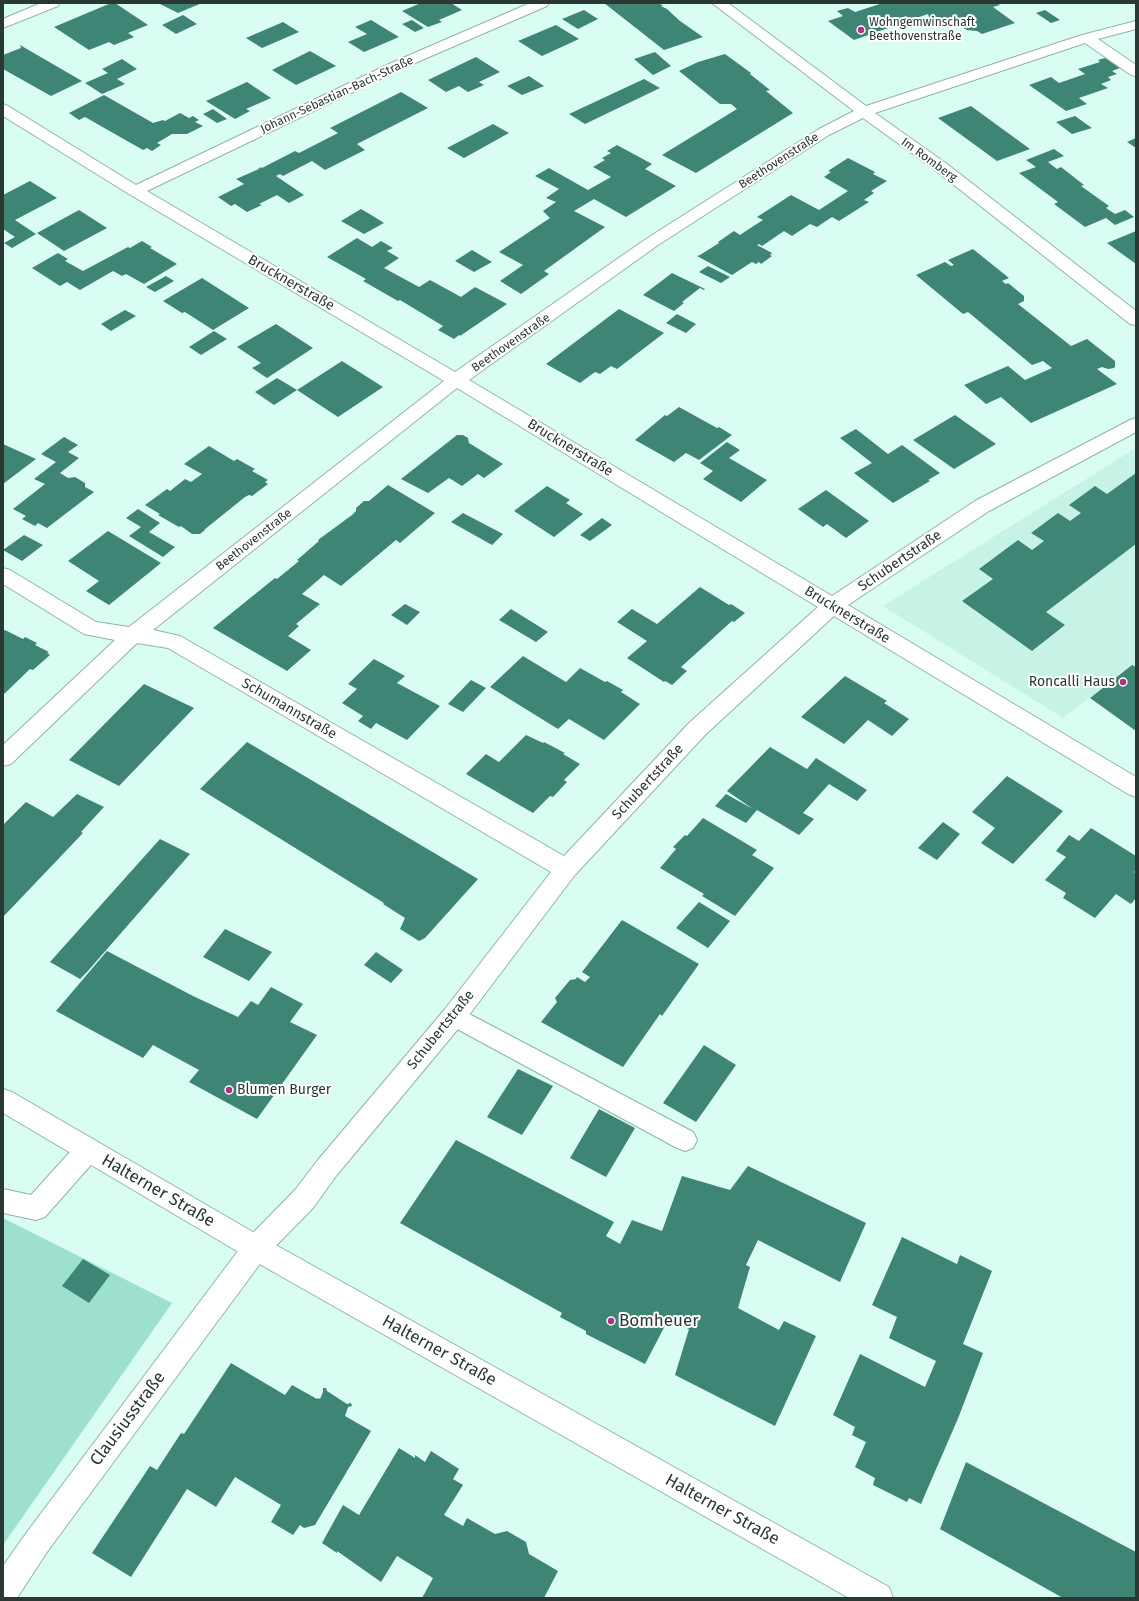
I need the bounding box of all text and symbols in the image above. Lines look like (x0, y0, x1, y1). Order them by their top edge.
place label: Wohngemwinschaft Beethovenstraße (869, 16, 975, 44)
marker: Wohngemwinschaft Beethovenstraße (856, 25, 866, 35)
street label: Johann-Sebastian-Bach-Straße (258, 53, 416, 137)
street label: Beethovenstraße (736, 130, 822, 192)
street label: Im Romberg (898, 135, 960, 185)
street label: Brucknerstraße (245, 251, 337, 315)
street label: Beethovenstraße (469, 311, 553, 375)
street label: Brucknerstraße (524, 416, 616, 480)
street label: Beethovenstraße (213, 506, 295, 574)
street label: Schubertstraße (855, 527, 945, 595)
street label: Brucknerstraße (801, 583, 893, 647)
place label: Roncalli Haus (1029, 674, 1115, 690)
street label: Schumannstraße (239, 675, 339, 743)
marker: Roncalli Haus (1118, 677, 1128, 687)
street label: Schubertstraße (609, 741, 687, 823)
street label: Schubertstraße (404, 987, 478, 1073)
place label: Blumen Burger (237, 1082, 331, 1098)
marker: Blumen Burger (224, 1085, 234, 1095)
street label: Halterner Straße (98, 1150, 218, 1232)
street label: Halterner Straße (378, 1311, 500, 1391)
place label: Bomheuer (619, 1311, 699, 1331)
marker: Bomheuer (606, 1316, 616, 1326)
street label: Clausiusstraße (86, 1368, 170, 1470)
street label: Halterner Straße (661, 1470, 783, 1550)

